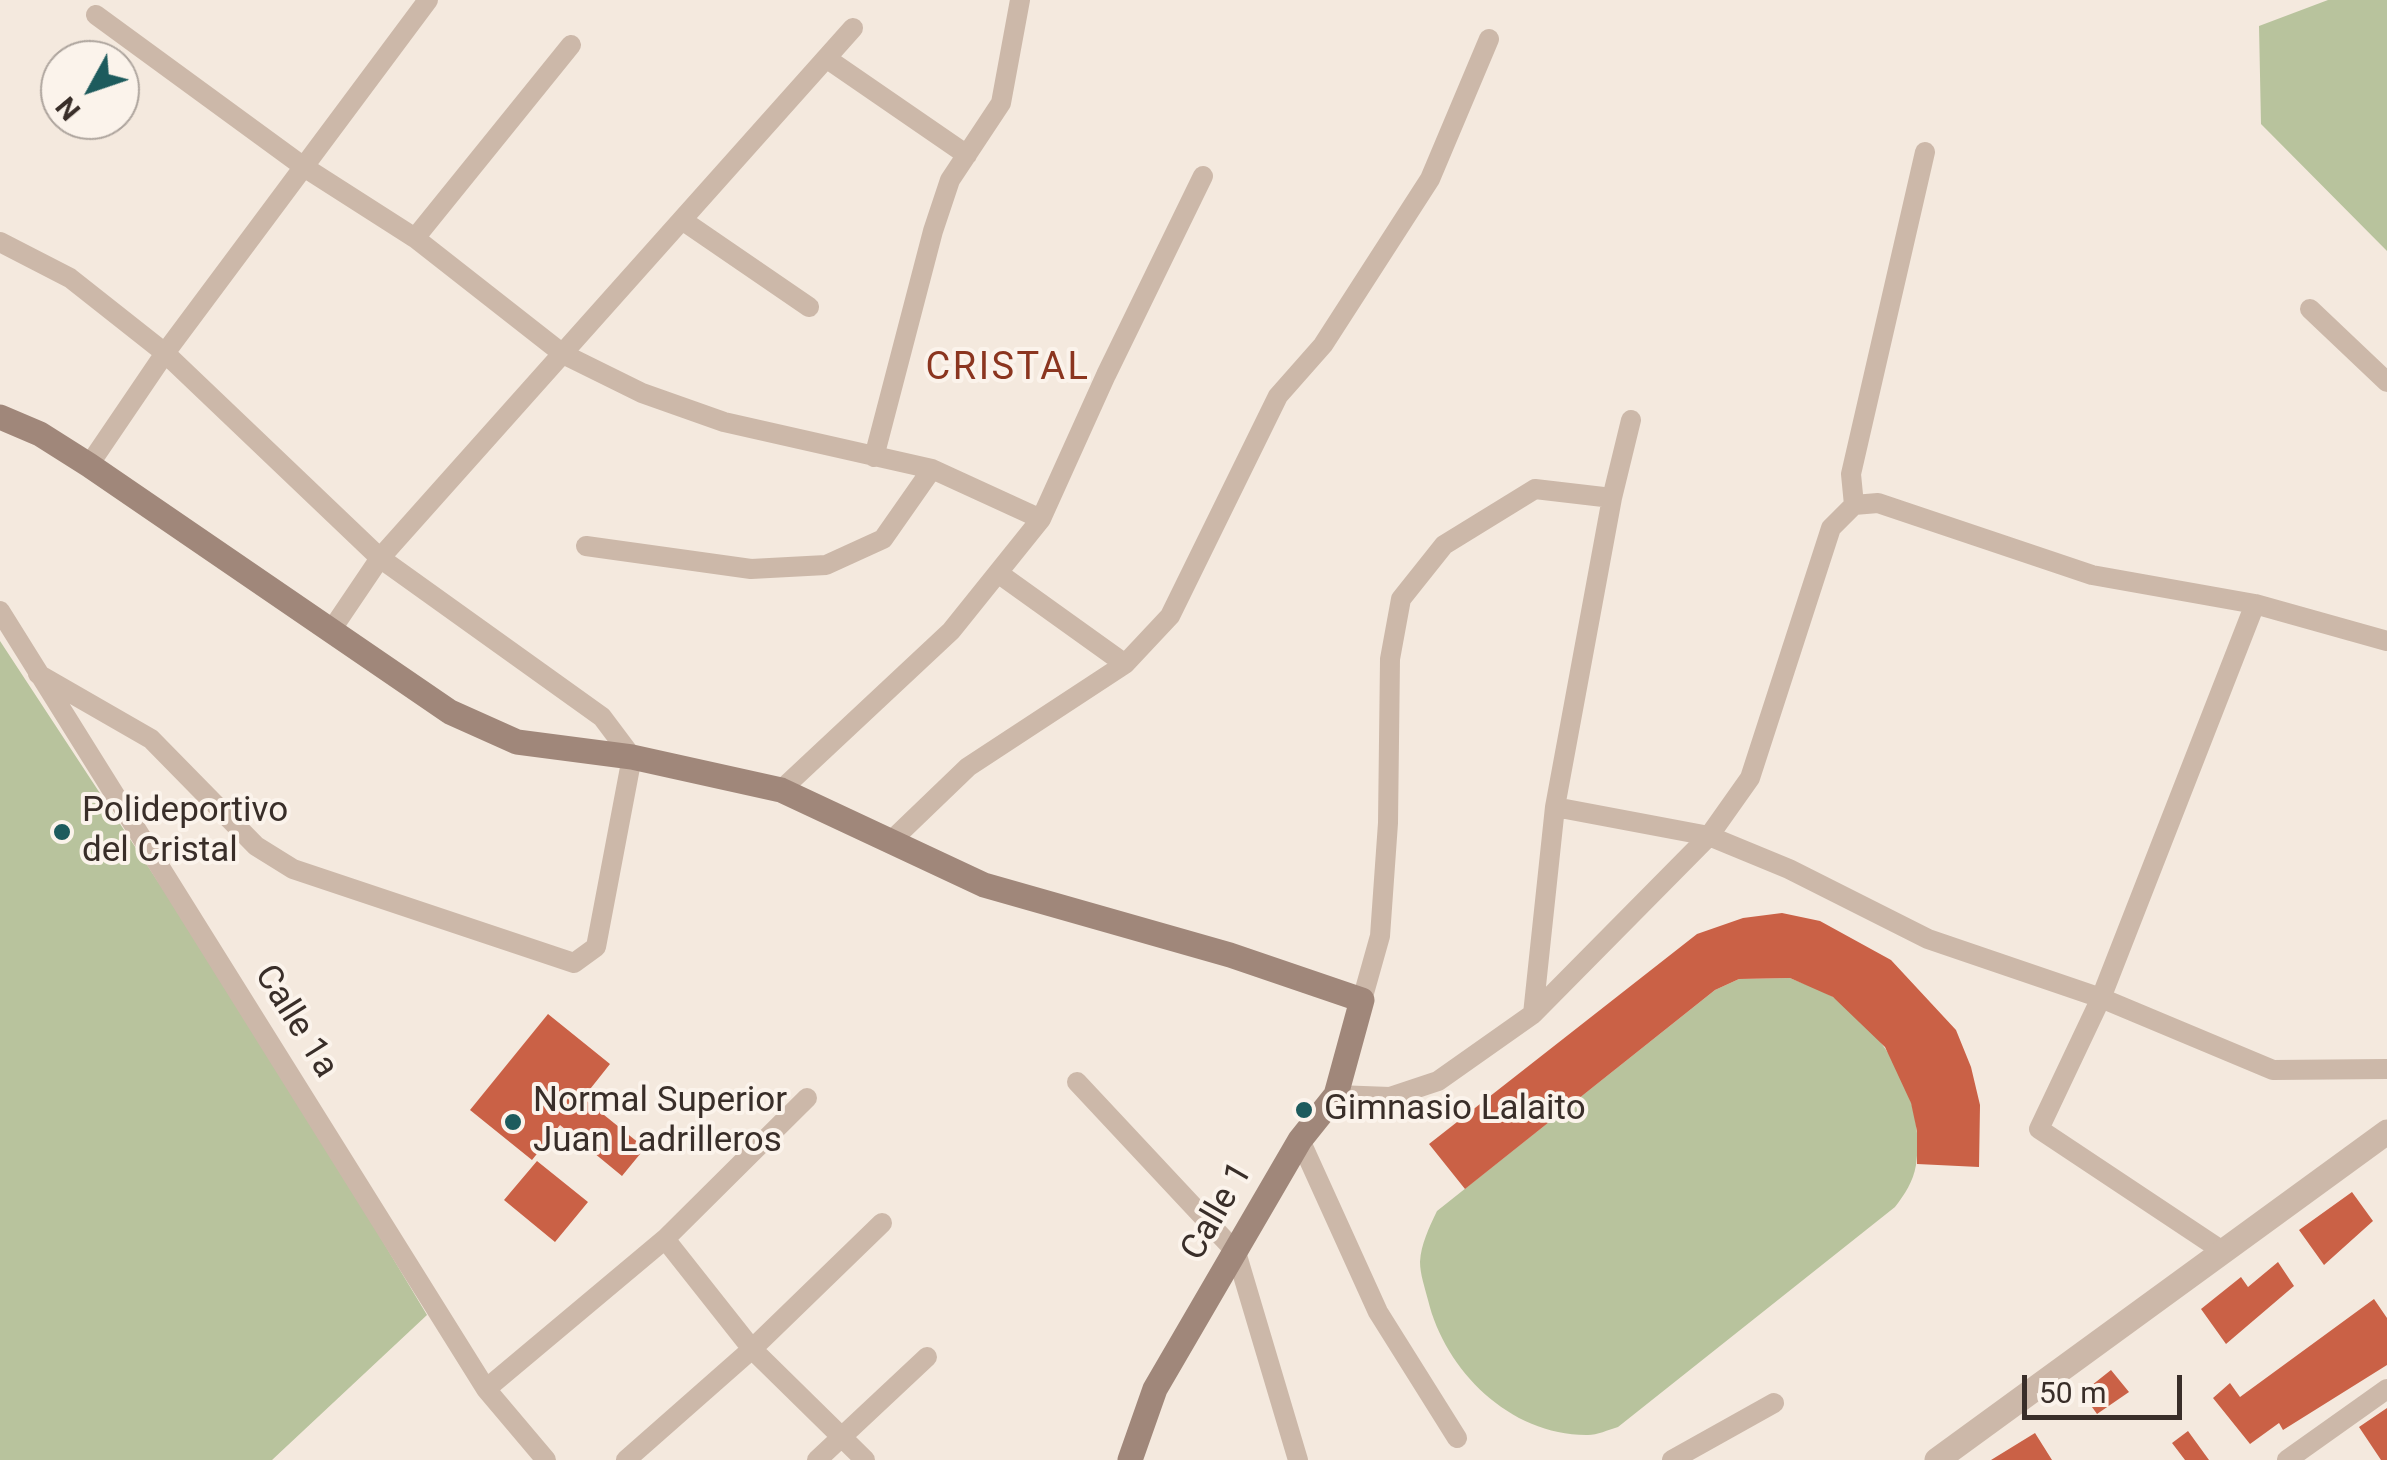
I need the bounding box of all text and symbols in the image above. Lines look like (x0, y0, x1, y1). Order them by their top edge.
north arrow (40, 40, 140, 140)
text: N (49, 90, 87, 127)
district label: CRISTAL (925, 346, 1091, 392)
place label: Polideportivo del Cristal (82, 791, 288, 873)
marker: Polideportivo del Cristal (51, 821, 73, 843)
street label: Calle 1a (244, 958, 346, 1086)
place label: Normal Superior Juan Ladrilleros (533, 1081, 787, 1163)
place label: Gimnasio Lalaito (1324, 1089, 1586, 1131)
marker: Gimnasio Lalaito (1293, 1099, 1315, 1121)
marker: Normal Superior Juan Ladrilleros (502, 1111, 524, 1133)
street label: Calle 1 (1173, 1156, 1263, 1268)
scale bar (2027, 1355, 2187, 1417)
text: 50 m (2039, 1375, 2106, 1410)

